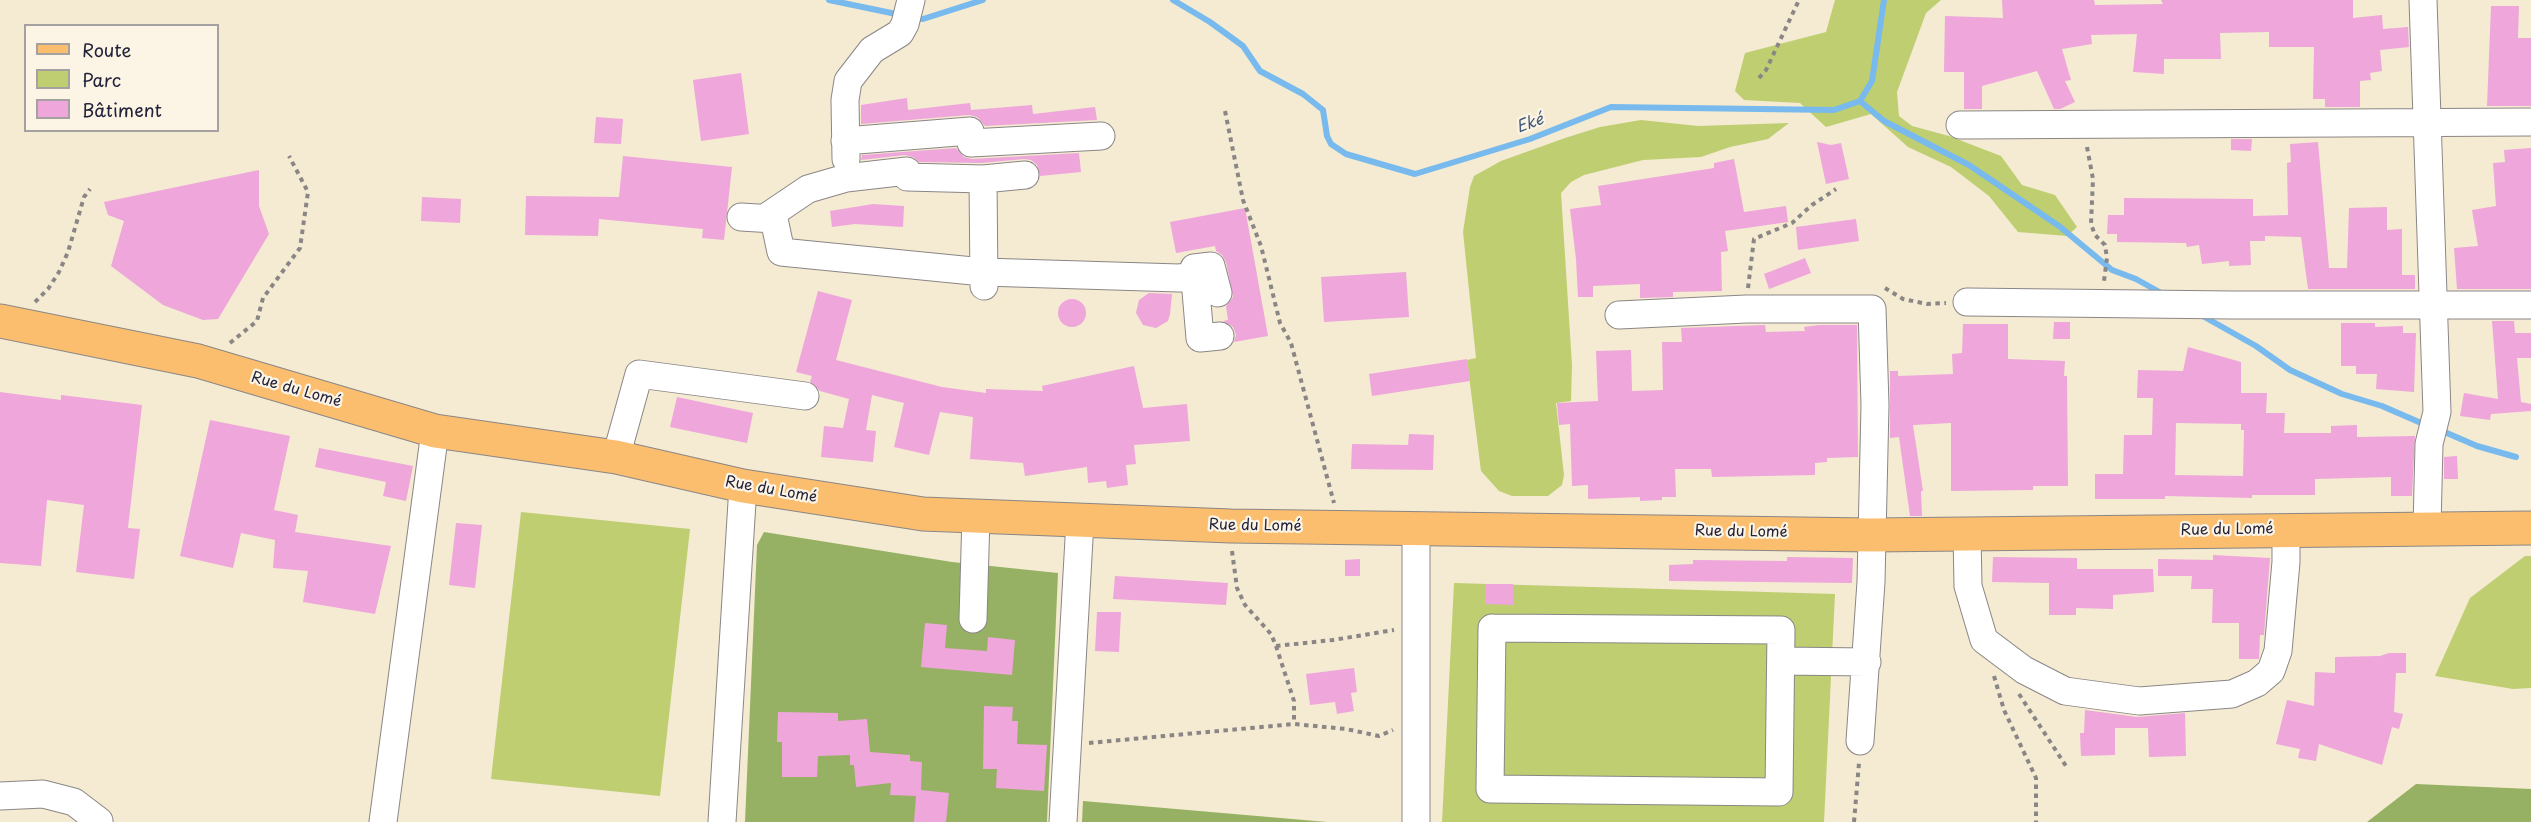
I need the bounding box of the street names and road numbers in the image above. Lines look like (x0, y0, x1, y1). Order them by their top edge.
street label: Rue du Lomé (249, 369, 343, 411)
street label: Rue du Lomé (724, 473, 818, 507)
street label: Rue du Lomé (1208, 516, 1302, 536)
street label: Rue du Lomé (2180, 520, 2274, 540)
street label: Rue du Lomé (1694, 522, 1788, 542)

